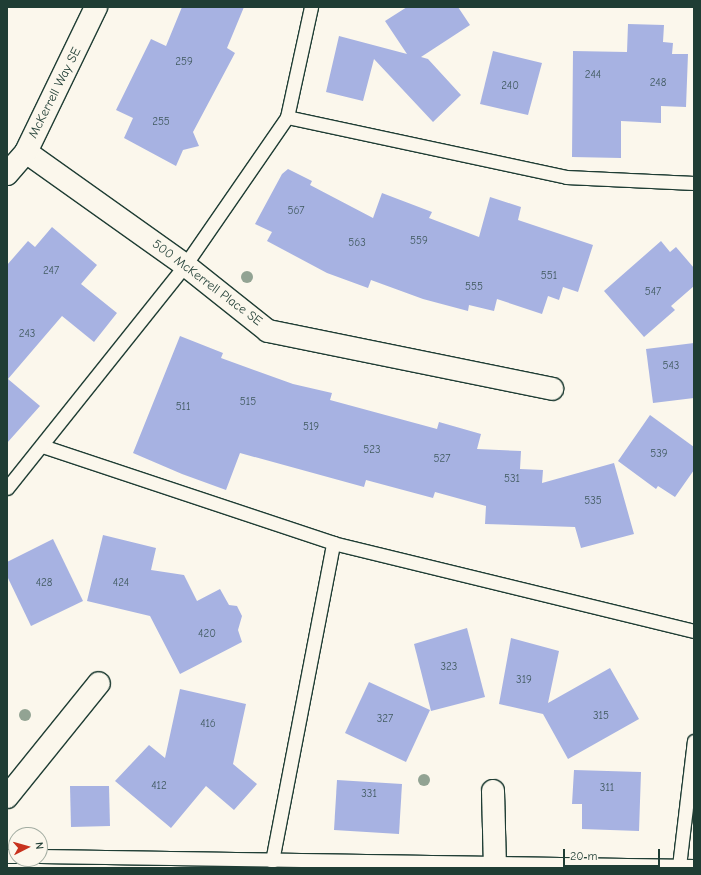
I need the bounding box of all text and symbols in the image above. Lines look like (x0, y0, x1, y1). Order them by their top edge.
street label: McKerrell Way SE (25, 45, 85, 141)
house number: 259 (175, 55, 193, 69)
house number: 244 (585, 68, 601, 82)
house number: 248 (650, 76, 666, 90)
house number: 240 (501, 79, 519, 93)
house number: 255 (152, 115, 170, 129)
house number: 567 (287, 204, 305, 218)
house number: 559 (410, 234, 428, 248)
house number: 563 (348, 236, 366, 250)
street label: 500 McKerrell Place SE (149, 237, 265, 329)
house number: 247 (43, 264, 59, 278)
house number: 551 (541, 269, 557, 283)
house number: 555 (465, 280, 483, 294)
house number: 547 (645, 285, 661, 299)
house number: 243 (19, 327, 35, 341)
house number: 543 (663, 359, 679, 373)
house number: 515 (240, 395, 256, 409)
house number: 511 (176, 400, 190, 414)
house number: 519 (303, 420, 319, 434)
house number: 523 (363, 443, 381, 457)
house number: 539 (650, 447, 668, 461)
house number: 527 (434, 452, 450, 466)
house number: 531 (504, 472, 520, 486)
house number: 535 (584, 494, 602, 508)
house number: 428 (36, 576, 52, 590)
house number: 424 (113, 576, 129, 590)
house number: 420 (198, 627, 216, 641)
house number: 323 (441, 660, 457, 674)
house number: 319 (516, 673, 532, 687)
house number: 315 (593, 709, 609, 723)
house number: 327 (377, 712, 393, 726)
house number: 416 (200, 717, 216, 731)
house number: 412 (151, 779, 167, 793)
house number: 311 (600, 781, 614, 795)
house number: 331 (361, 787, 377, 801)
north arrow (8, 827, 48, 867)
scale bar (565, 841, 662, 867)
text: N (33, 842, 46, 850)
text: 20 m (570, 849, 598, 863)

